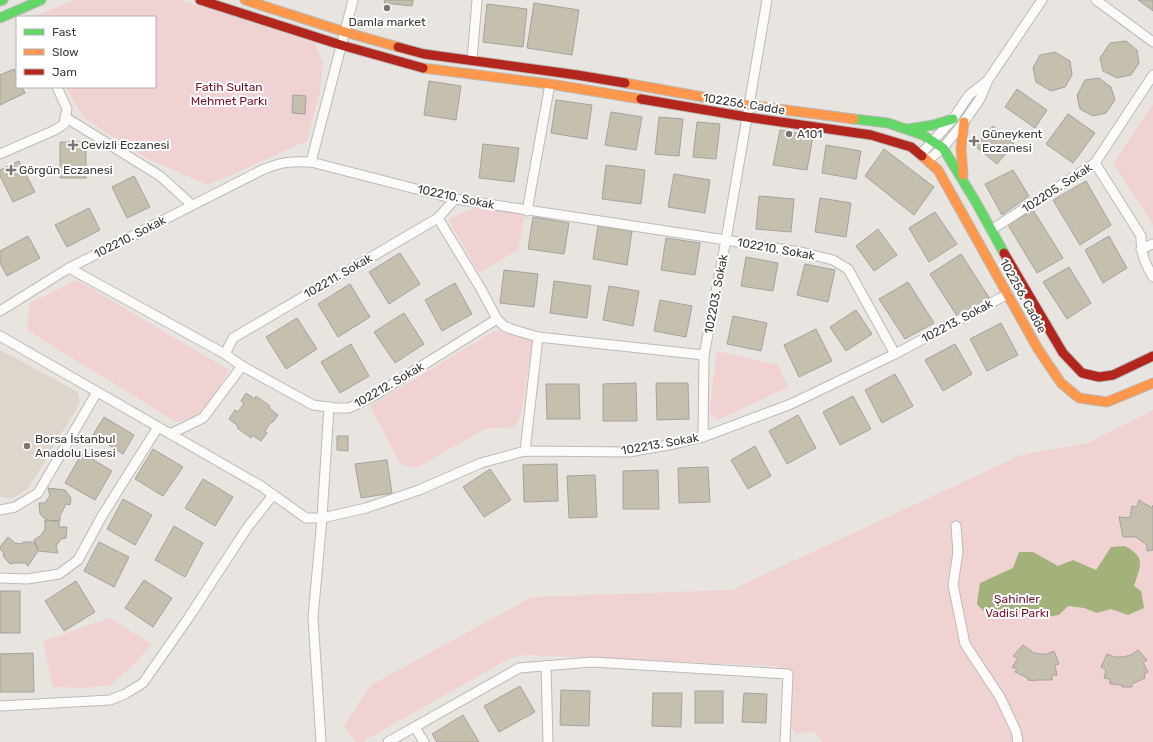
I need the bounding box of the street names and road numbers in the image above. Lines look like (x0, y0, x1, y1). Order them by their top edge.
street label: 102256. Cadde (702, 91, 786, 117)
street label: 102205. Sokak (1019, 160, 1095, 216)
street label: 102210. Sokak (416, 182, 497, 212)
street label: 102210. Sokak (92, 213, 169, 261)
street label: 102210. Sokak (736, 235, 817, 263)
street label: 102211. Sokak (301, 250, 375, 301)
street label: 102203. Sokak (701, 252, 731, 335)
street label: 102256. Cadde (997, 256, 1049, 336)
street label: 102213. Sokak (919, 296, 996, 346)
street label: 102212. Sokak (352, 359, 427, 411)
street label: 102213. Sokak (620, 430, 701, 458)

